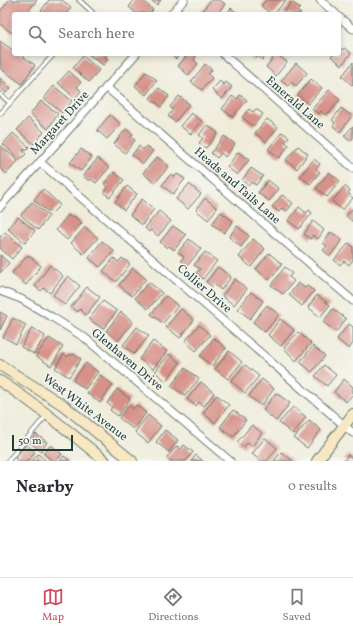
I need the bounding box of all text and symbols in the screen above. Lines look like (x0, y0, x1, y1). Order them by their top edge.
search box (12, 12, 341, 56)
icon: search (26, 23, 48, 45)
text: Search here (58, 24, 135, 45)
street label: Emerald Lane (262, 73, 328, 133)
street label: Margaret Drive (27, 87, 93, 158)
street label: Heads and Tails Lane (190, 144, 284, 228)
street label: Collier Drive (173, 261, 235, 317)
street label: Glenhaven Drive (88, 325, 166, 395)
street label: West White Avenue (39, 371, 131, 445)
scale bar (12, 433, 73, 452)
text: 50 m (18, 434, 42, 449)
text: Nearby (16, 476, 74, 499)
text: 0 results (288, 478, 337, 496)
tab: Map (42, 586, 64, 625)
tab: Directions (148, 586, 199, 625)
tab: Saved (283, 586, 311, 625)

